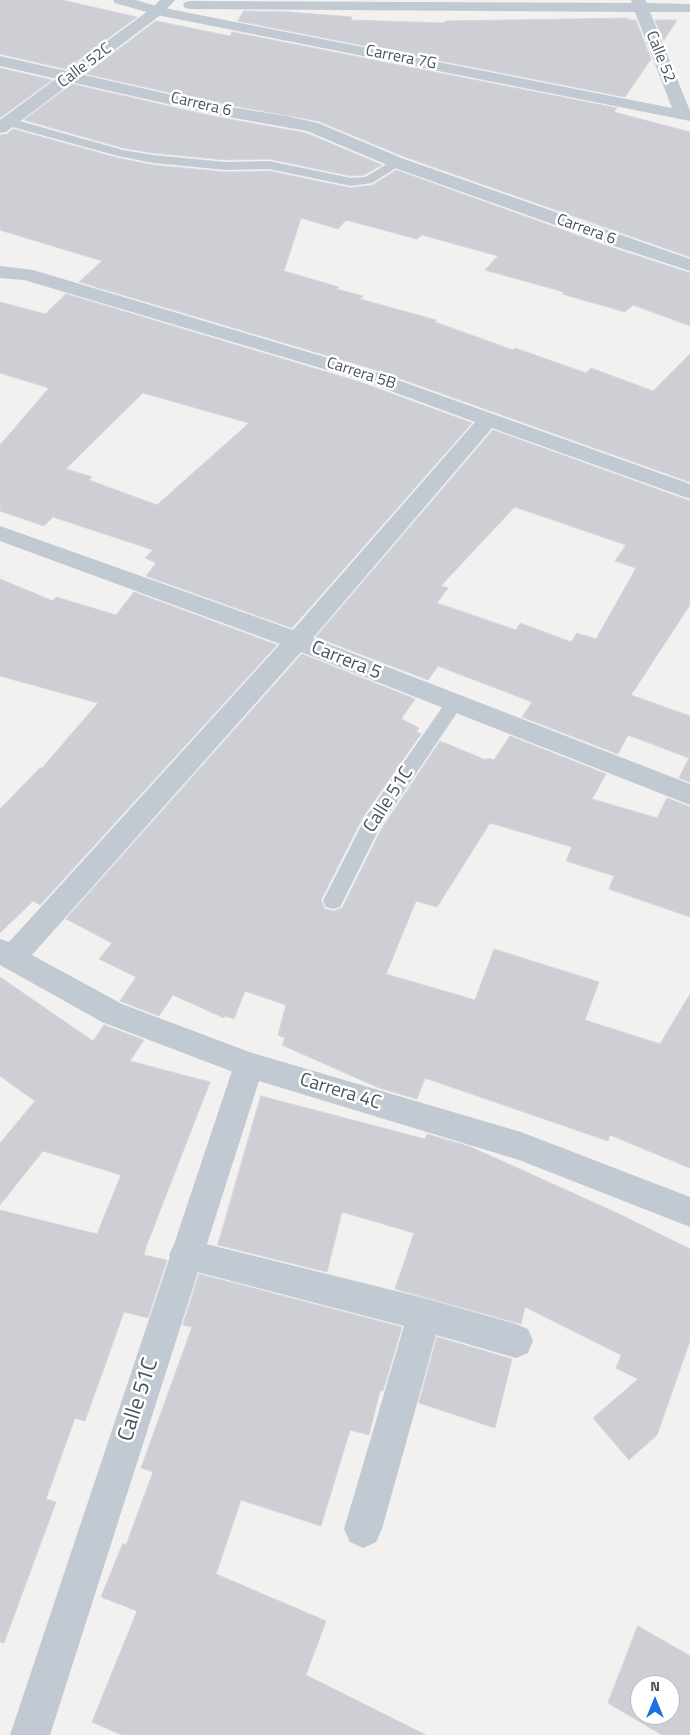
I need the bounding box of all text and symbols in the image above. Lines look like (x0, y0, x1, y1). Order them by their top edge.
street label: Calle 52 (641, 29, 679, 85)
street label: Calle 52C (54, 40, 116, 92)
street label: Carrera 7G (364, 42, 438, 74)
street label: Carrera 6 (169, 89, 233, 121)
street label: Carrera 6 (554, 210, 618, 250)
street label: Carrera 5B (324, 354, 398, 394)
street label: Carrera 5 (308, 637, 384, 685)
street label: Calle 51C (359, 763, 419, 837)
street label: Carrera 4C (297, 1069, 383, 1115)
street label: Calle 51C (113, 1355, 165, 1445)
north arrow (630, 1675, 680, 1725)
text: N (650, 1675, 660, 1696)

